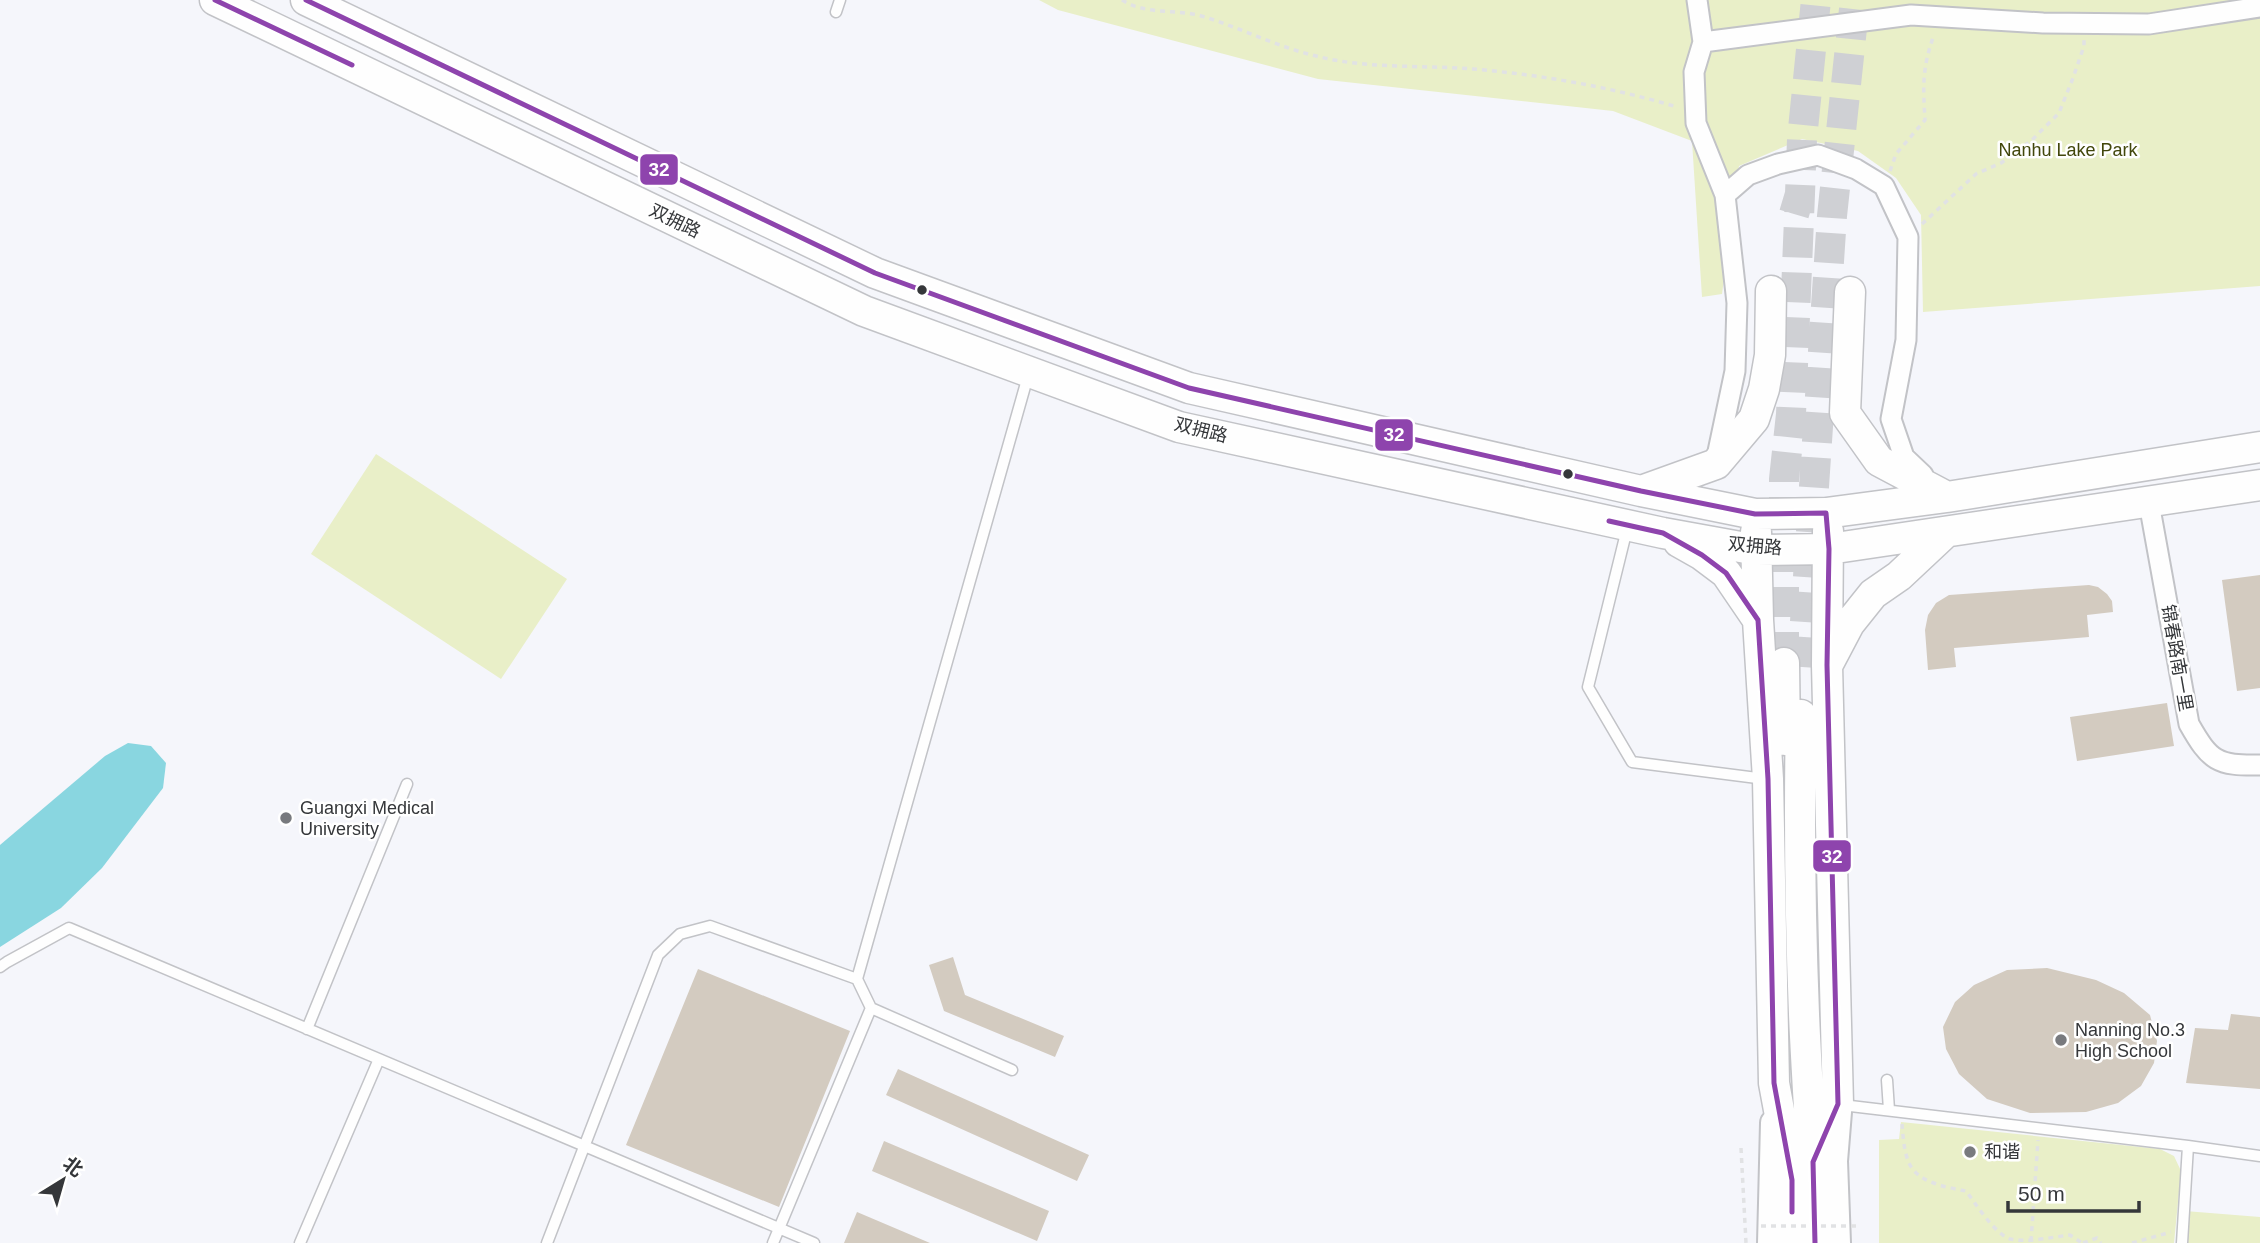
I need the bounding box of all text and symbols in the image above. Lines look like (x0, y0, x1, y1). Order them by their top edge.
park label: Nanhu Lake Park (1998, 140, 2139, 160)
line badge: 32 (639, 153, 679, 186)
text: 32 (648, 159, 670, 180)
street label: 双拥路 (646, 200, 704, 242)
unlabelled marker (915, 283, 929, 297)
street label: 双拥路 (1172, 414, 1230, 446)
line badge: 32 (1374, 418, 1414, 452)
text: 32 (1383, 424, 1405, 445)
unlabelled marker (1561, 467, 1575, 481)
street label: 双拥路 (1727, 534, 1783, 558)
street label: 锦春路南一里 (2158, 603, 2196, 713)
place label: Guangxi Medical University (300, 798, 434, 839)
marker: Guangxi Medical University (278, 810, 294, 826)
line badge: 32 (1812, 839, 1852, 873)
text: 32 (1821, 846, 1843, 867)
place label: Nanning No.3 High School (2075, 1020, 2185, 1061)
marker: Nanning No.3 High School (2053, 1032, 2069, 1048)
place label: 和谐 (1984, 1142, 2020, 1162)
marker: 和谐 (1962, 1144, 1978, 1160)
north arrow (28, 1145, 98, 1215)
text: 北 (59, 1153, 87, 1181)
scale bar (2008, 1170, 2139, 1214)
text: 50 m (2018, 1182, 2065, 1205)

